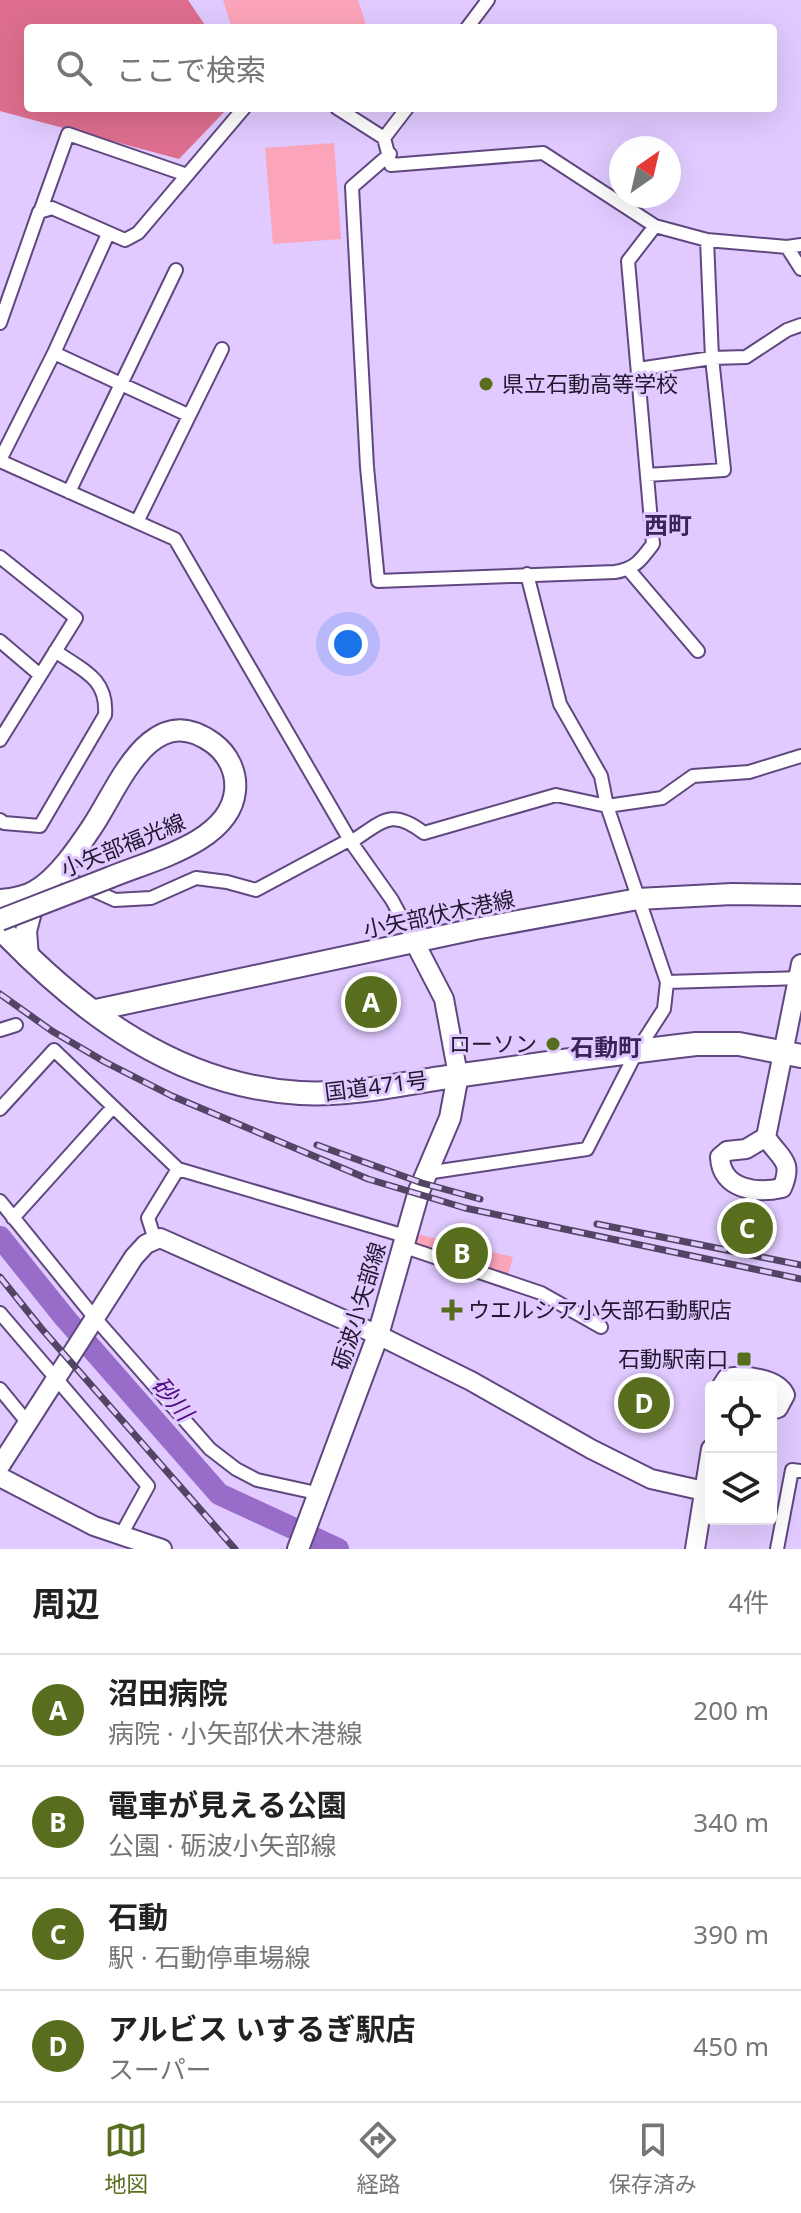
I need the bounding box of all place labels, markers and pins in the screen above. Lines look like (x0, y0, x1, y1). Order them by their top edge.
place label: 県立石動高等学校 (502, 368, 678, 398)
marker: 県立石動高等学校 (477, 375, 495, 393)
pin: A (345, 972, 397, 1032)
place label: ローソン (449, 1028, 537, 1058)
marker: ローソン (544, 1035, 562, 1053)
pin: C (721, 1198, 773, 1258)
pin: B (436, 1223, 488, 1283)
place label: ウエルシア小矢部石動駅店 (468, 1294, 732, 1324)
marker: ウエルシア小矢部石動駅店 (443, 1301, 461, 1319)
place label: 石動駅南口 (618, 1343, 728, 1373)
marker: 石動駅南口 (735, 1350, 753, 1368)
pin: D (618, 1373, 670, 1433)

